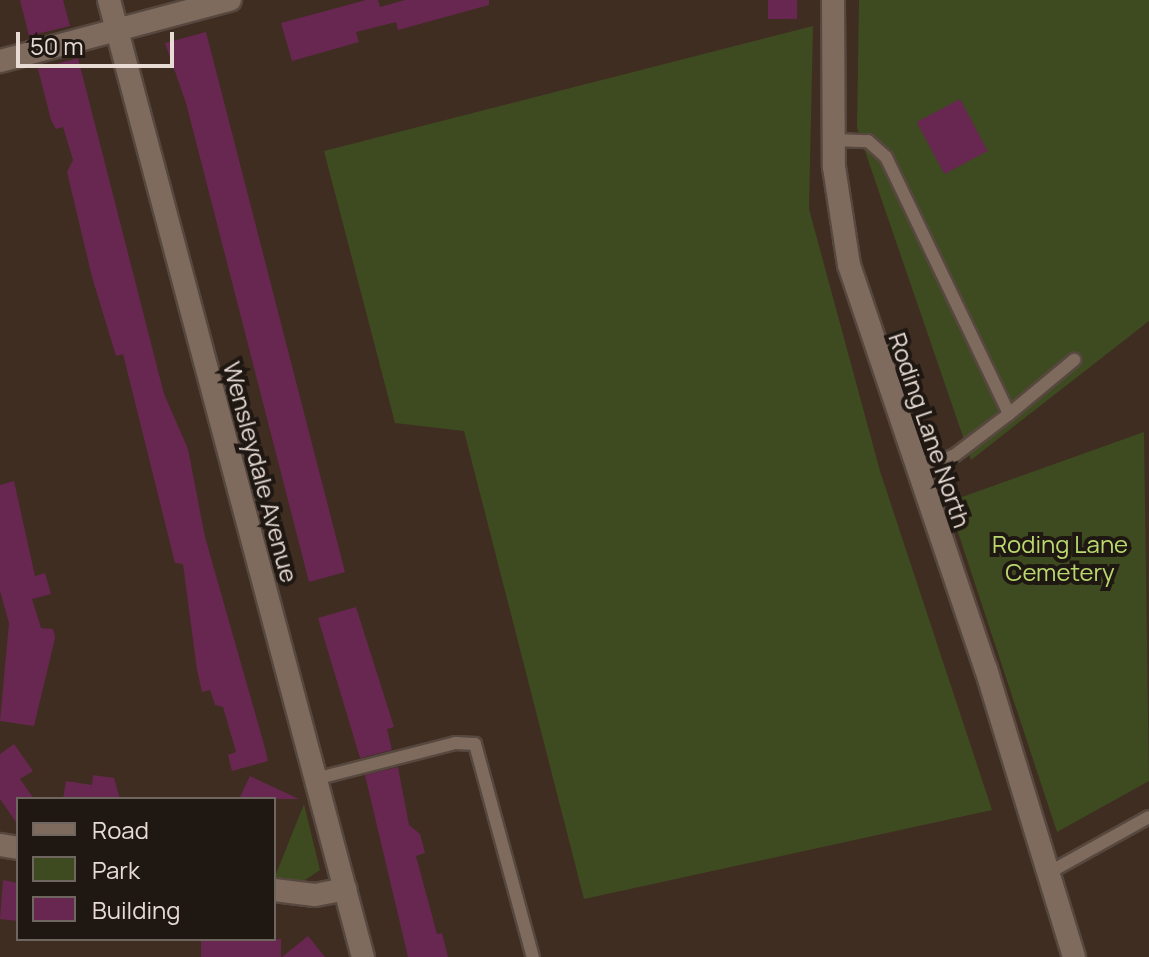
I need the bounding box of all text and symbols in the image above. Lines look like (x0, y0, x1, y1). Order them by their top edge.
scale bar (20, 16, 178, 66)
text: 50 m (30, 29, 84, 62)
street label: Roding Lane North (883, 329, 977, 531)
street label: Wensleydale Avenue (218, 359, 304, 585)
park label: Roding Lane Cemetery (992, 530, 1128, 586)
legend (16, 797, 276, 941)
text: Road (92, 813, 149, 846)
text: Park (92, 853, 140, 886)
text: Building (92, 893, 180, 926)

